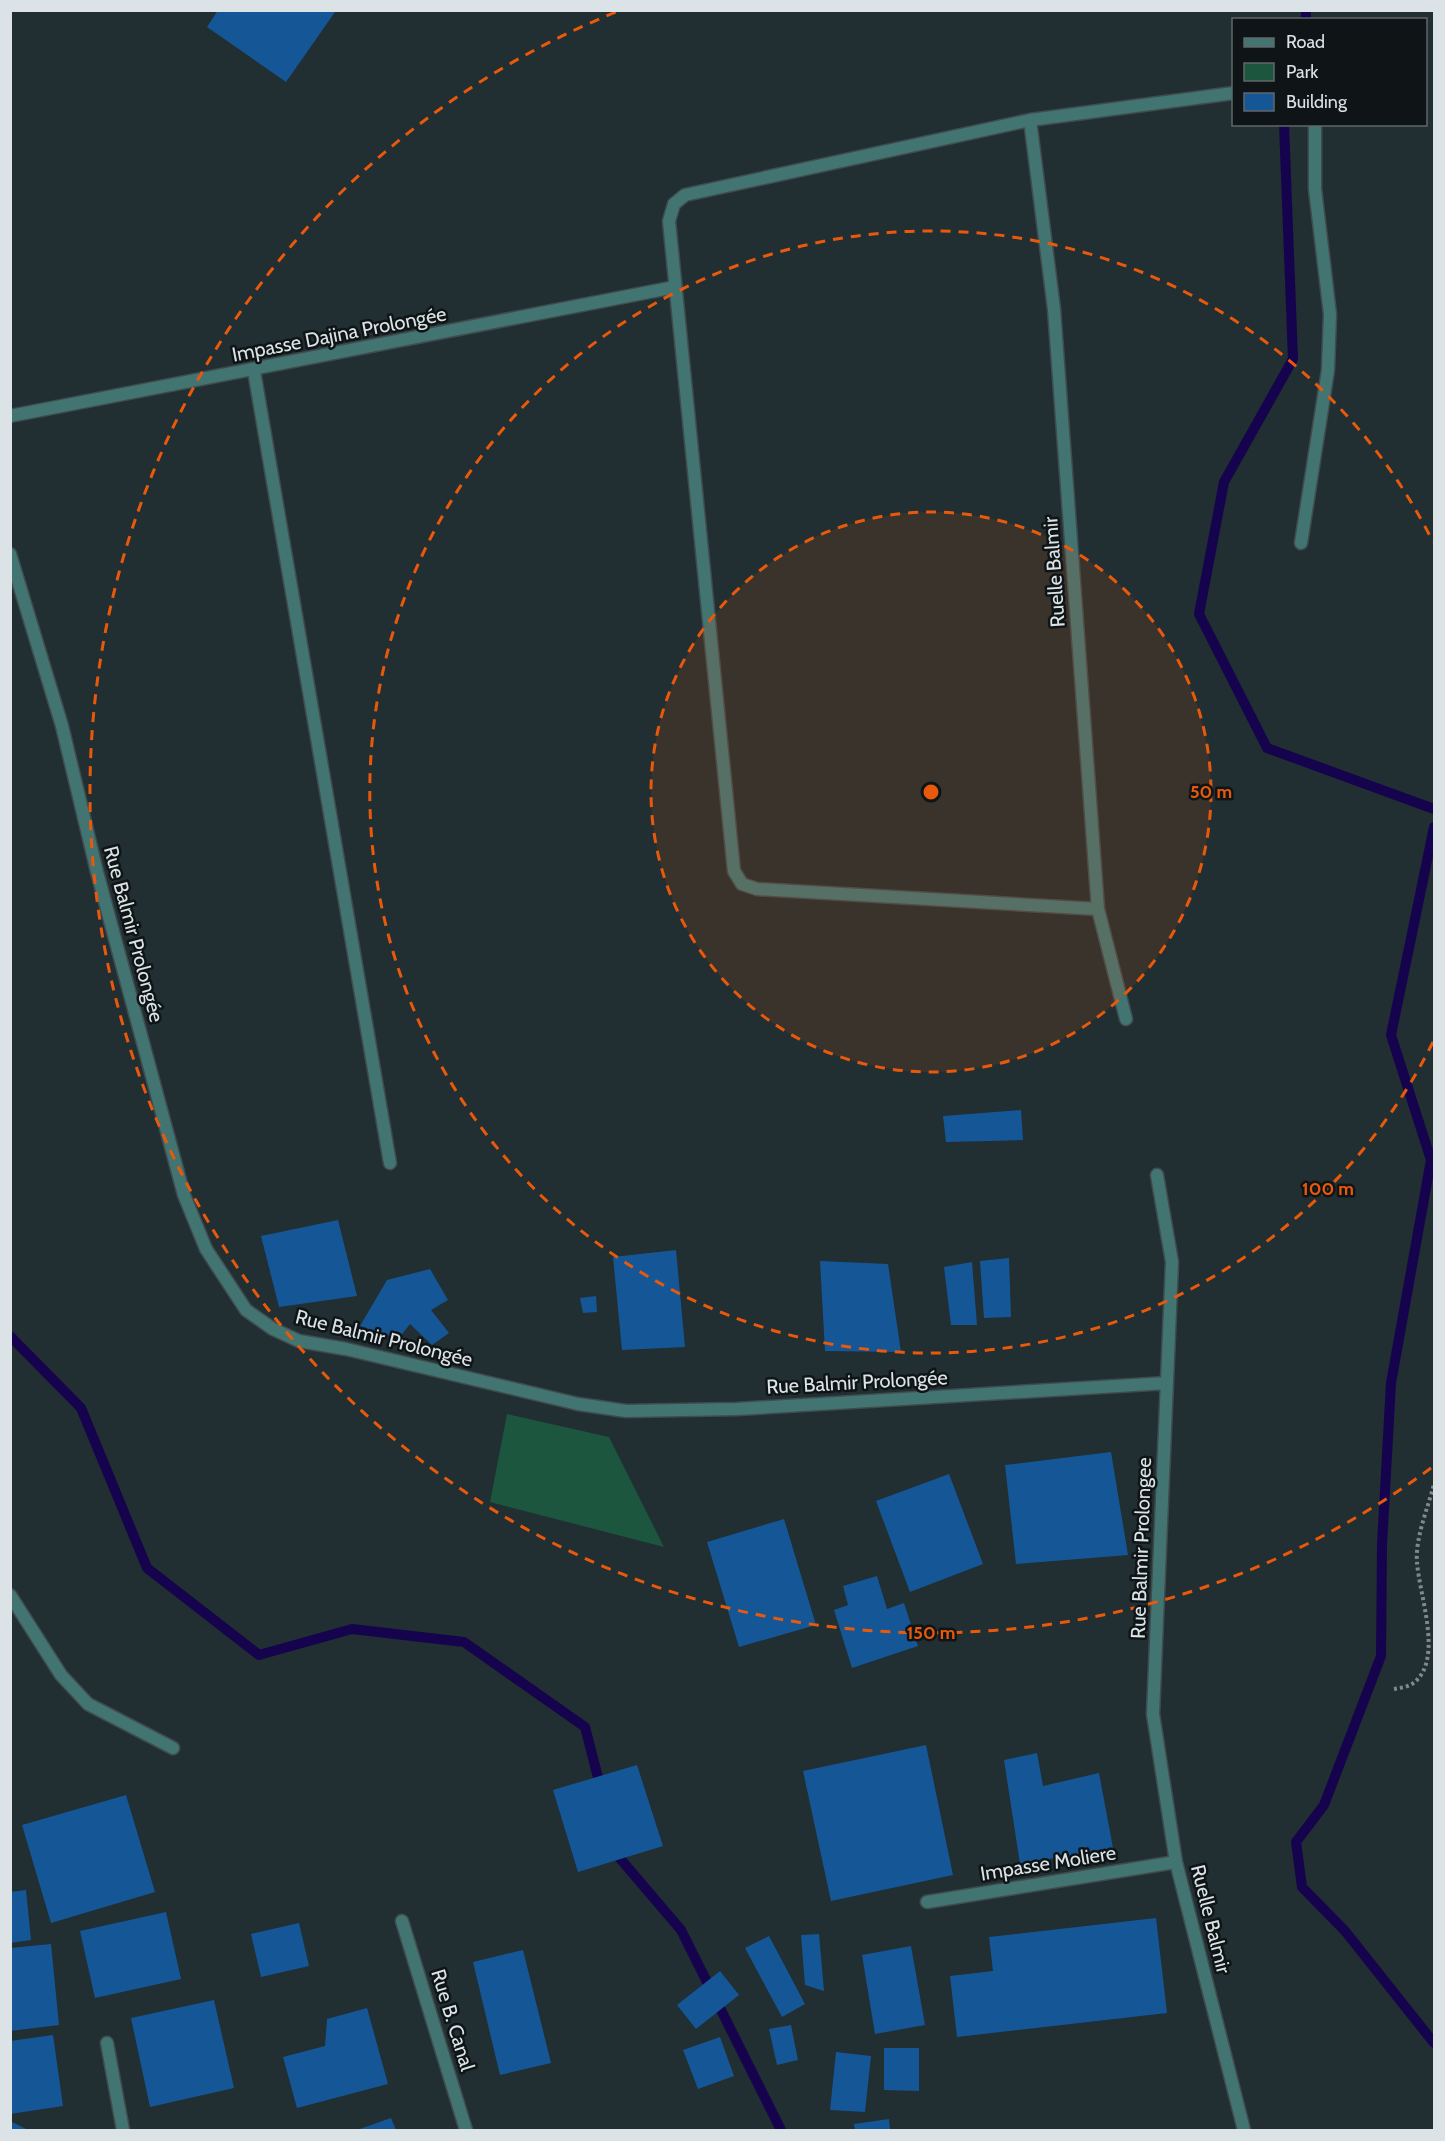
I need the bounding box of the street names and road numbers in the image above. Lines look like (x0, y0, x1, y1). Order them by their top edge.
street label: Impasse Dajina Prolongée (230, 301, 448, 367)
street label: Ruelle Balmir (1038, 515, 1070, 628)
street label: Rue Balmir Prolongée (99, 843, 169, 1025)
street label: Rue Balmir Prolongée (293, 1304, 475, 1372)
street label: Rue Balmir Prolongée (766, 1365, 948, 1399)
street label: Rue Balmir Prolongee (1126, 1457, 1156, 1639)
street label: Impasse Moliere (978, 1840, 1118, 1886)
street label: Ruelle Balmir (1186, 1862, 1236, 1976)
street label: Rue B. Canal (426, 1966, 480, 2074)

